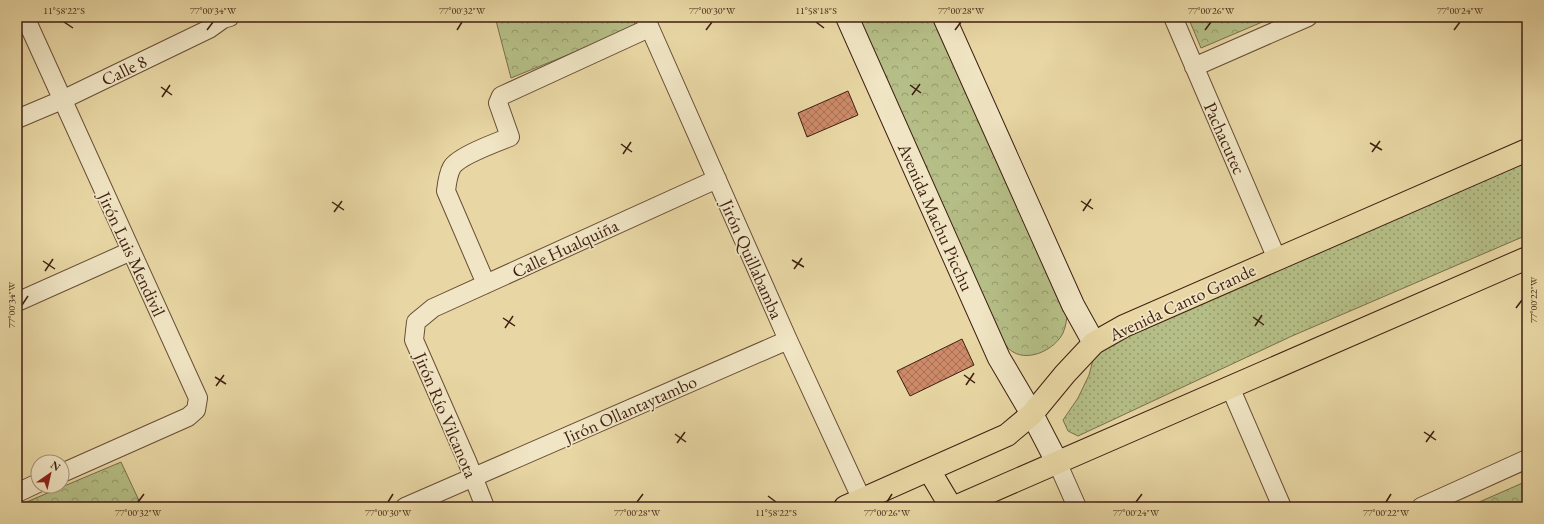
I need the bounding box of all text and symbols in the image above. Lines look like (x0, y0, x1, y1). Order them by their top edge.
text: 11°58'22"S (43, 4, 85, 17)
text: 77°00'34"W (190, 4, 237, 17)
text: 77°00'32"W (439, 4, 486, 17)
text: 77°00'30"W (689, 4, 736, 17)
text: 11°58'18"S (795, 4, 837, 17)
text: 77°00'28"W (938, 4, 985, 17)
text: 77°00'26"W (1188, 4, 1235, 17)
text: 77°00'24"W (1437, 4, 1484, 17)
street label: Calle 8 (97, 49, 151, 91)
street label: Pachacutec (1199, 98, 1251, 178)
street label: Avenida Machu Picchu (893, 139, 979, 295)
street label: Jirón Luis Mendivil (92, 186, 171, 320)
street label: Jirón Quillabamba (715, 194, 789, 323)
street label: Calle Hualquiña (508, 213, 623, 283)
street label: Avenida Canto Grande (1104, 258, 1259, 346)
text: 77°00'22"W (1527, 276, 1540, 323)
text: 77°00'34"W (5, 281, 18, 328)
street label: Jirón Río Vilcanota (408, 347, 483, 482)
street label: Jirón Ollantaytambo (558, 369, 700, 449)
north arrow (30, 454, 70, 494)
text: N (48, 457, 63, 474)
text: 77°00'32"W (115, 506, 162, 519)
text: 77°00'30"W (365, 506, 412, 519)
text: 77°00'28"W (614, 506, 661, 519)
text: 11°58'22"S (755, 506, 797, 519)
text: 77°00'26"W (864, 506, 911, 519)
text: 77°00'24"W (1113, 506, 1160, 519)
text: 77°00'22"W (1363, 506, 1410, 519)

